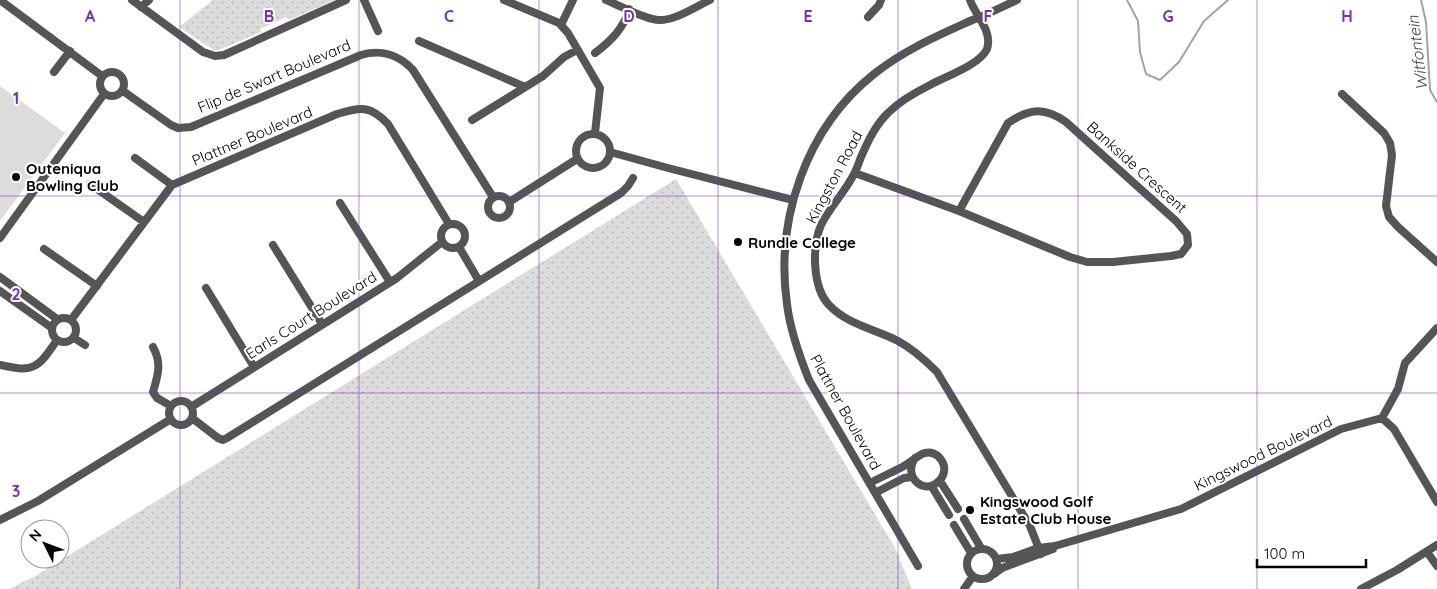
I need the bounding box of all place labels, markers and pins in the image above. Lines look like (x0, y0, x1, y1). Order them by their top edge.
place label: Outeniqua Bowling Club (26, 159, 119, 195)
marker: Outeniqua Bowling Club (10, 171, 22, 183)
place label: Rundle College (748, 233, 856, 252)
marker: Rundle College (732, 236, 744, 248)
place label: Kingswood Golf Estate Club House (980, 492, 1111, 528)
marker: Kingswood Golf Estate Club House (964, 504, 976, 516)

